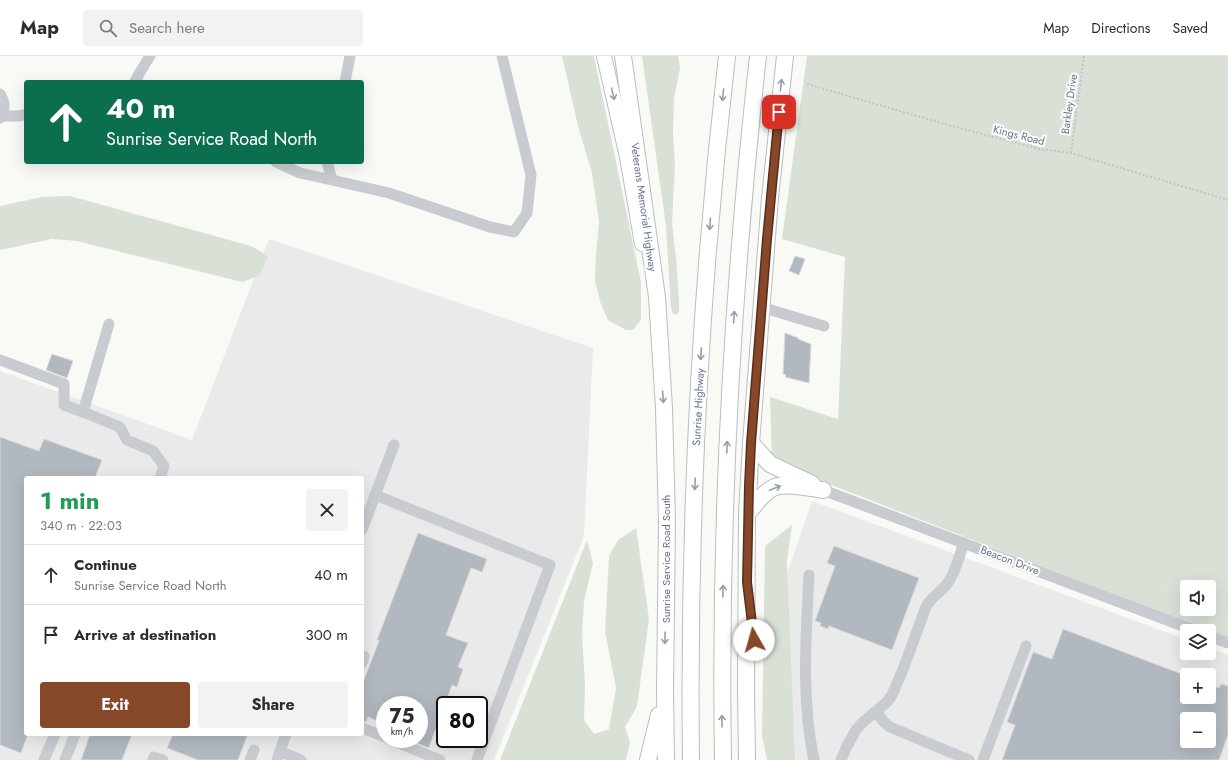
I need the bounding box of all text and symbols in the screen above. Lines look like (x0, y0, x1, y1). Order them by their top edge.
search box (83, 10, 363, 46)
text: Map (20, 14, 59, 41)
icon: search (97, 17, 119, 39)
text: Search here (129, 17, 205, 39)
text: Map (1043, 18, 1069, 38)
text: Directions (1091, 18, 1151, 38)
text: Saved (1173, 18, 1208, 38)
street label: Barkley Drive (1057, 73, 1081, 135)
one-way arrow (778, 79, 785, 92)
one-way arrow (610, 87, 618, 100)
text: 40 m (106, 88, 175, 129)
one-way arrow (719, 88, 727, 101)
pin (762, 95, 796, 129)
icon: ahead (40, 96, 92, 148)
icon: arrive (768, 101, 790, 123)
street label: Kings Road (992, 121, 1046, 149)
text: Sunrise Service Road North (106, 126, 317, 152)
street label: Veterans Memorial Highway (627, 141, 661, 273)
one-way arrow (706, 217, 714, 230)
one-way arrow (731, 311, 738, 324)
one-way arrow (697, 347, 704, 360)
street label: Sunrise Highway (688, 368, 708, 446)
one-way arrow (660, 390, 667, 403)
one-way arrow (723, 441, 731, 454)
one-way arrow (691, 477, 698, 490)
text: 1 min (40, 483, 100, 518)
one-way arrow (769, 483, 781, 491)
button: close (306, 489, 348, 531)
street label: Sunrise Service Road South (658, 495, 674, 623)
text: 340 m · 22:03 (40, 516, 122, 535)
street label: Beacon Drive (978, 541, 1042, 579)
text: Continue (74, 554, 137, 576)
icon: ahead (40, 564, 62, 586)
text: 40 m (314, 564, 348, 586)
text: Sunrise Service Road North (74, 576, 227, 595)
map controls (1180, 580, 1216, 748)
button: sound (1180, 580, 1216, 616)
one-way arrow (719, 585, 727, 598)
position arrow (733, 619, 775, 661)
icon: arrive (40, 624, 62, 646)
text: Arrive at destination (74, 624, 216, 646)
text: 300 m (306, 624, 348, 646)
button: layers (1180, 624, 1216, 660)
one-way arrow (661, 631, 669, 644)
button: + (1180, 668, 1216, 704)
button: Exit (40, 682, 190, 728)
button: Share (198, 682, 348, 728)
speed limit sign: 80 (436, 696, 488, 748)
text: 75 (390, 702, 414, 731)
button: − (1180, 712, 1216, 748)
one-way arrow (718, 715, 726, 728)
text: km/h (391, 724, 413, 739)

